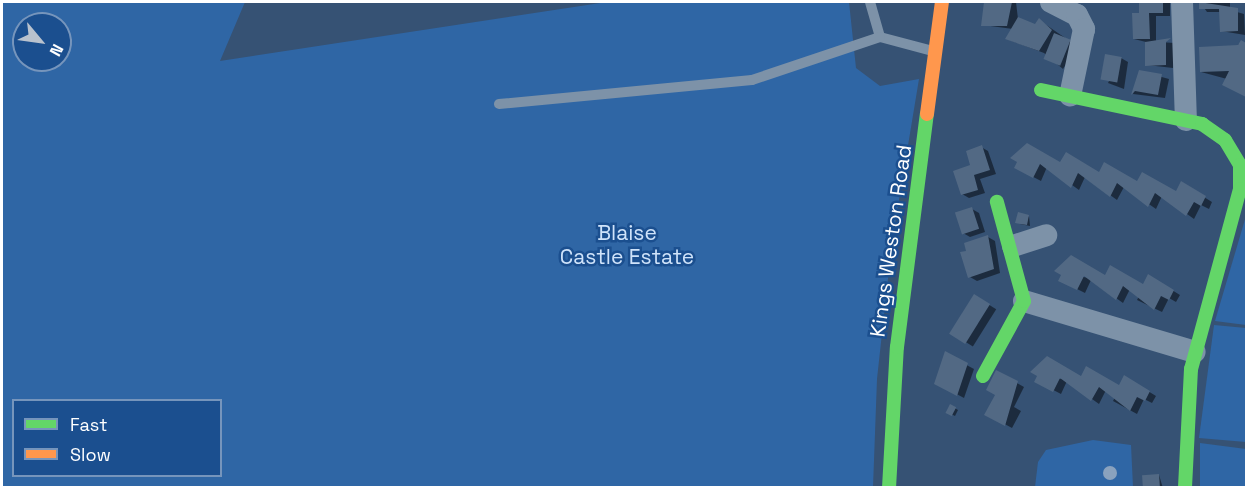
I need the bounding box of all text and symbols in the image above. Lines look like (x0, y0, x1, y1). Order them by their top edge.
north arrow (12, 12, 72, 72)
text: N (45, 40, 68, 60)
street label: Kings Weston Road (865, 143, 917, 339)
park label: Blaise Castle Estate (560, 220, 694, 270)
legend (12, 399, 222, 477)
text: Fast (70, 413, 107, 436)
text: Slow (70, 443, 111, 466)

